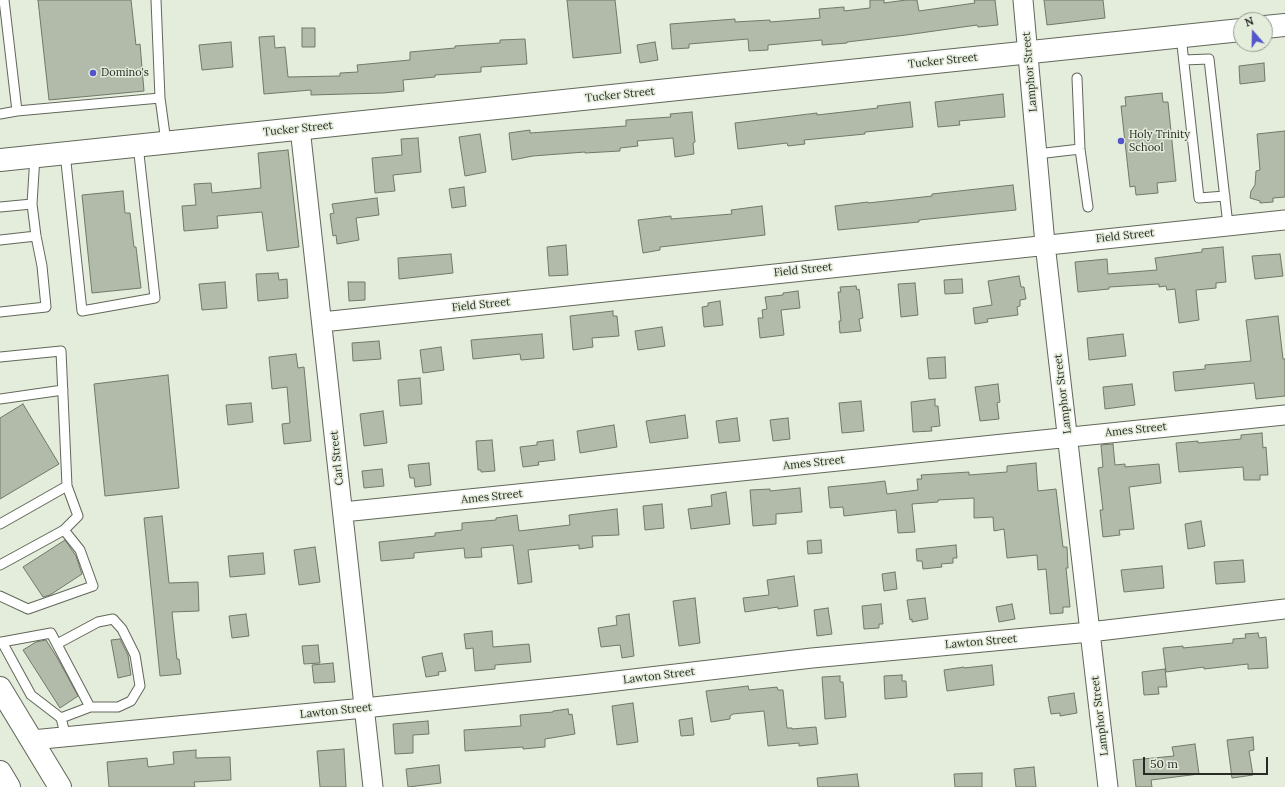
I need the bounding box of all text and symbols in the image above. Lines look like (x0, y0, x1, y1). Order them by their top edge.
north arrow (1233, 12, 1273, 52)
text: N (1243, 14, 1256, 30)
street label: Lamphor Street (1020, 31, 1040, 113)
street label: Tucker Street (908, 51, 978, 71)
place label: Domino's (101, 66, 149, 80)
marker: Domino's (88, 68, 98, 78)
street label: Tucker Street (585, 85, 655, 105)
street label: Tucker Street (263, 119, 333, 139)
place label: Holy Trinity School (1129, 128, 1190, 154)
marker: Holy Trinity School (1116, 136, 1126, 146)
street label: Field Street (1095, 226, 1155, 246)
street label: Field Street (773, 260, 833, 280)
street label: Field Street (451, 295, 511, 315)
street label: Lamphor Street (1052, 353, 1074, 435)
street label: Ames Street (1105, 420, 1167, 440)
street label: Carl Street (328, 430, 346, 486)
street label: Ames Street (783, 453, 845, 473)
street label: Ames Street (461, 487, 523, 507)
street label: Lawton Street (944, 632, 1018, 652)
street label: Lawton Street (622, 665, 696, 687)
street label: Lamphor Street (1089, 675, 1111, 757)
street label: Lawton Street (299, 701, 373, 721)
scale bar (1145, 749, 1270, 775)
text: 50 m (1150, 756, 1178, 771)

